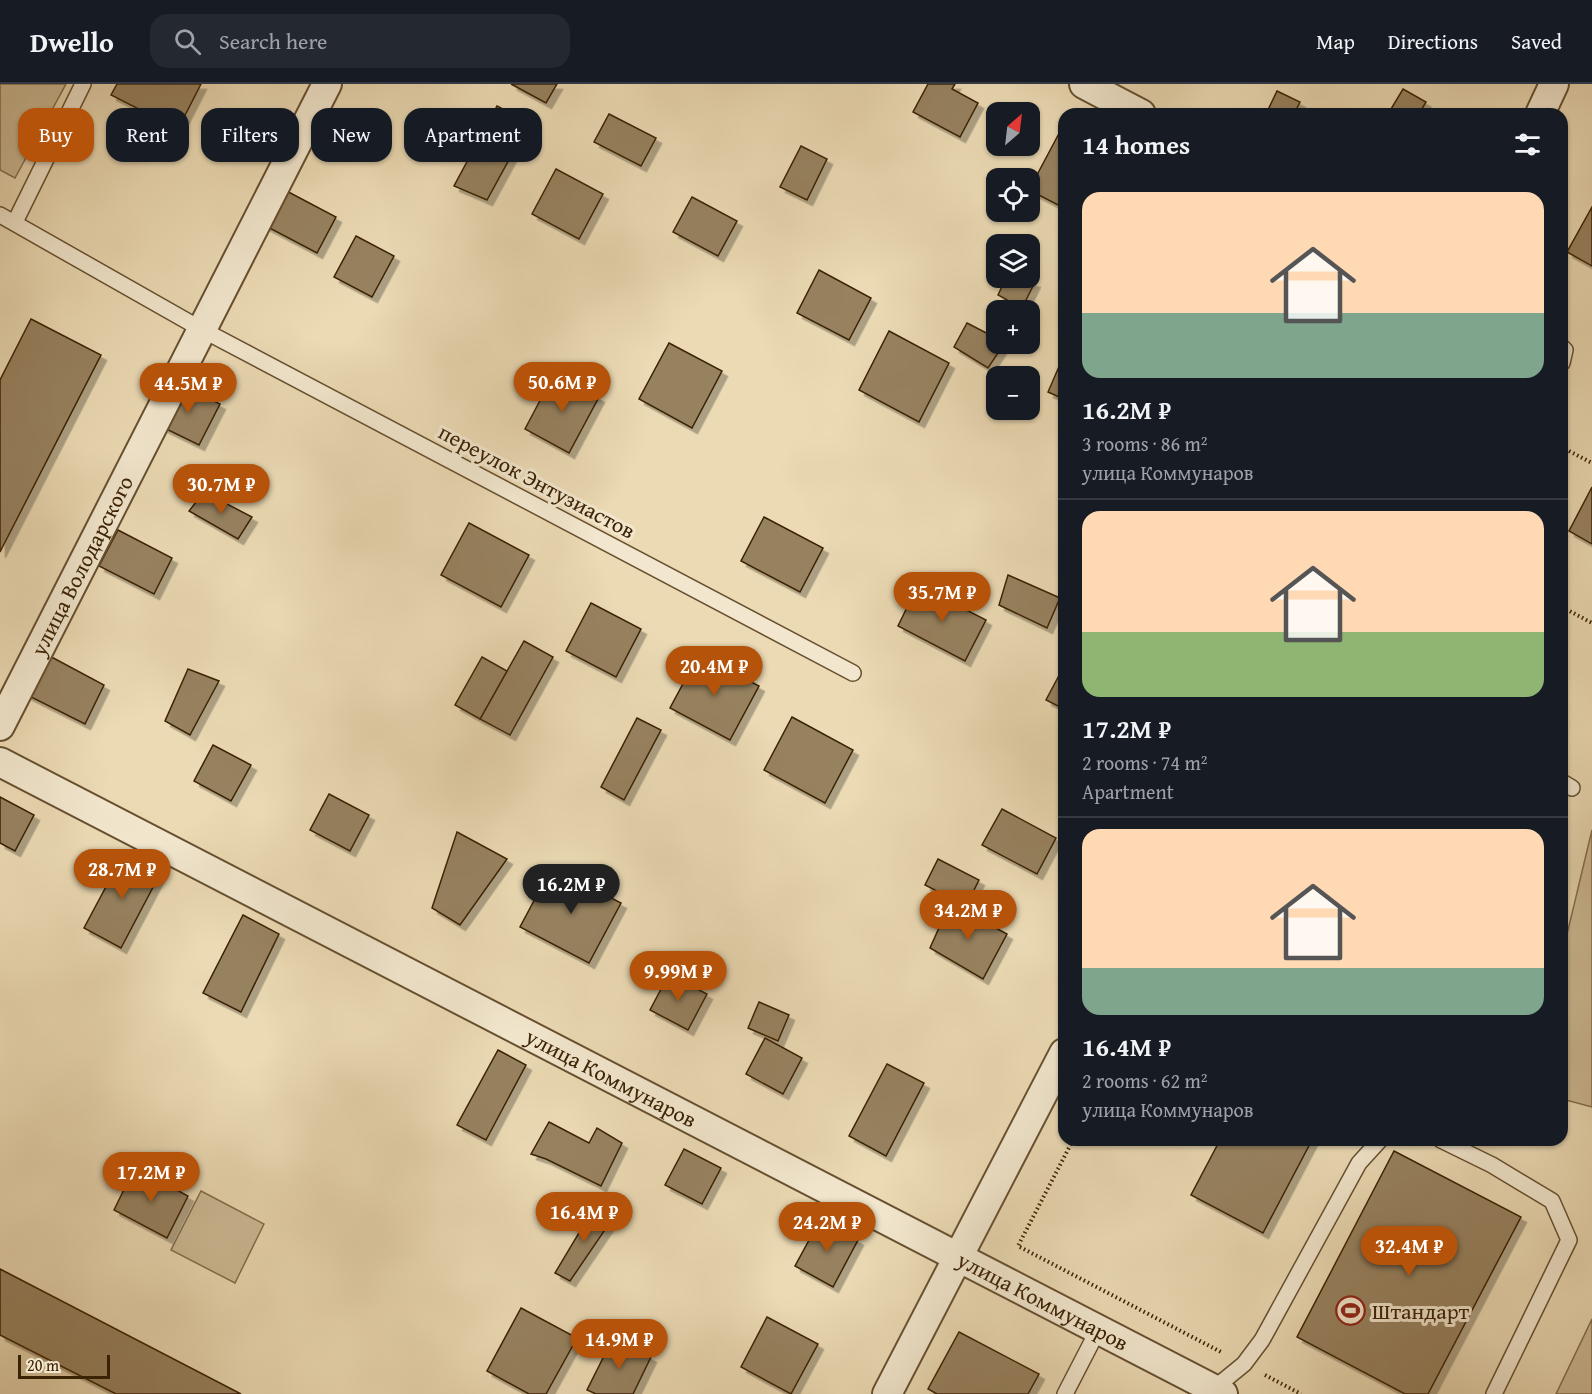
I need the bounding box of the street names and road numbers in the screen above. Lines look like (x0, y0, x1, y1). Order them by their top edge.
street label: переулок Энтузиастов (433, 416, 641, 546)
street label: улица Володарского (22, 470, 141, 662)
street label: улица Коммунаров (519, 1020, 702, 1135)
street label: улица Коммунаров (951, 1243, 1134, 1359)

